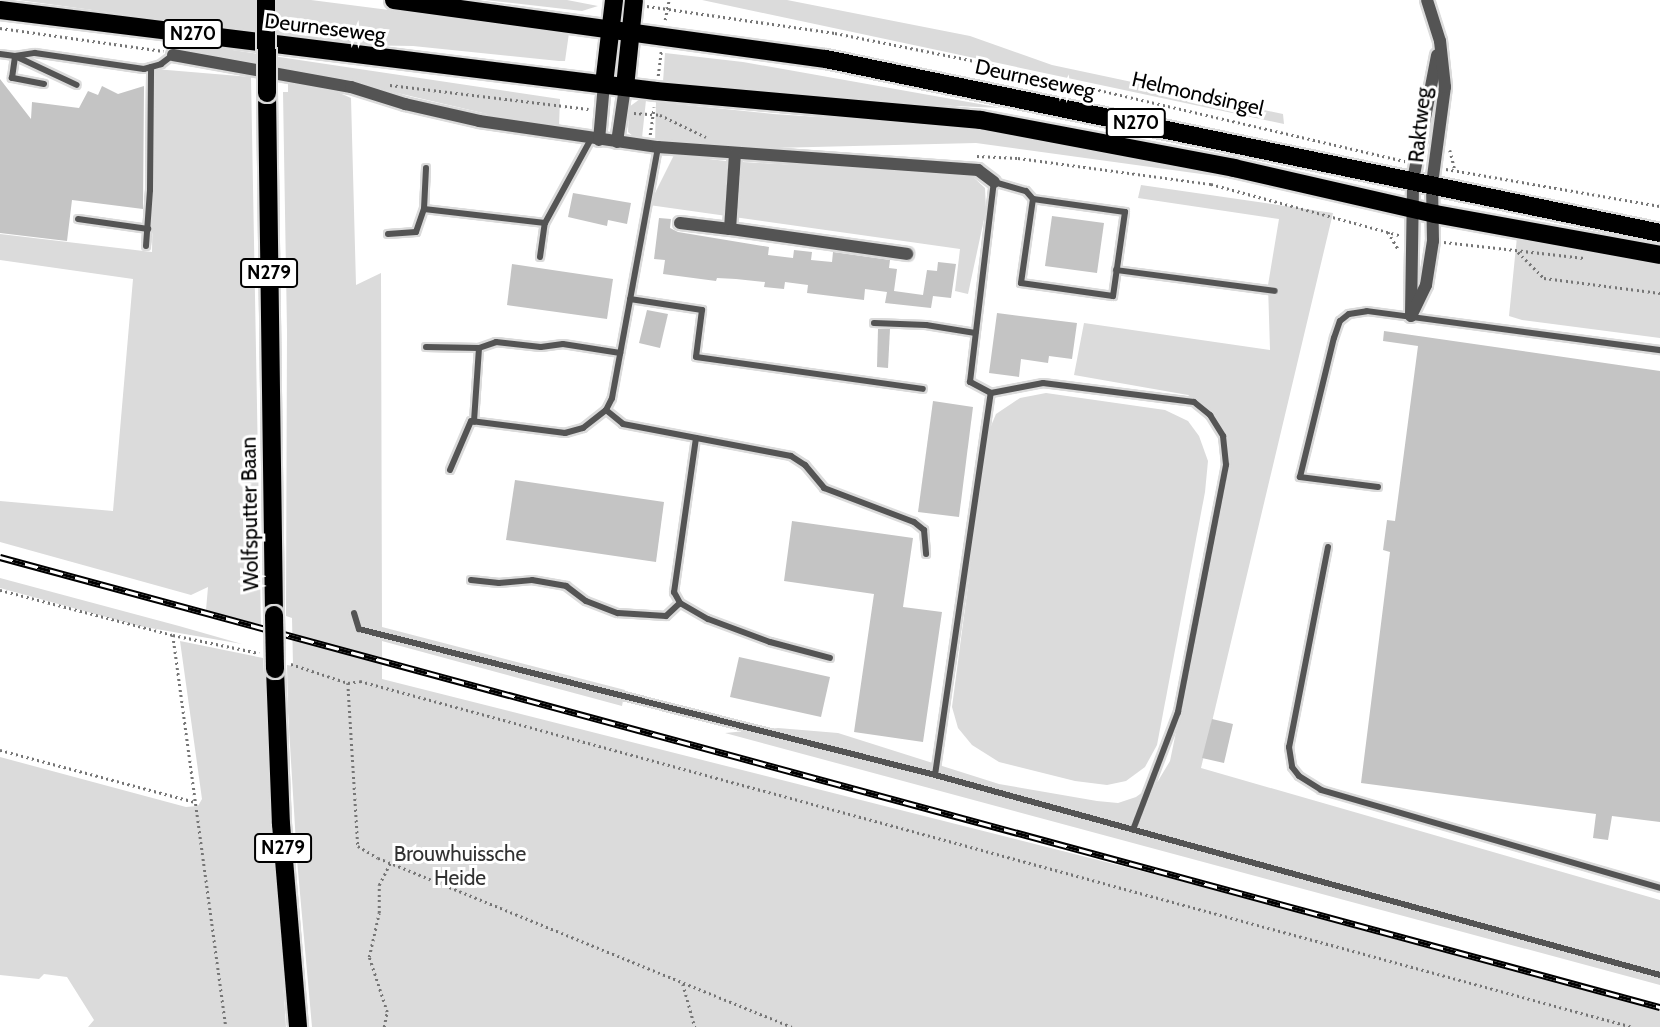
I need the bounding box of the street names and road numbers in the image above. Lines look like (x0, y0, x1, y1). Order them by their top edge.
street label: Deurneseweg (263, 8, 387, 48)
road number: N270 (162, 18, 224, 50)
street label: Deurneseweg (973, 54, 1097, 104)
street label: Helmondsingel (1130, 67, 1266, 121)
street label: Raktweg (1404, 86, 1436, 164)
road number: N270 (1104, 108, 1168, 139)
road number: N279 (239, 258, 299, 288)
street label: Wolfsputter Baan (236, 437, 264, 591)
road number: N279 (253, 832, 313, 863)

